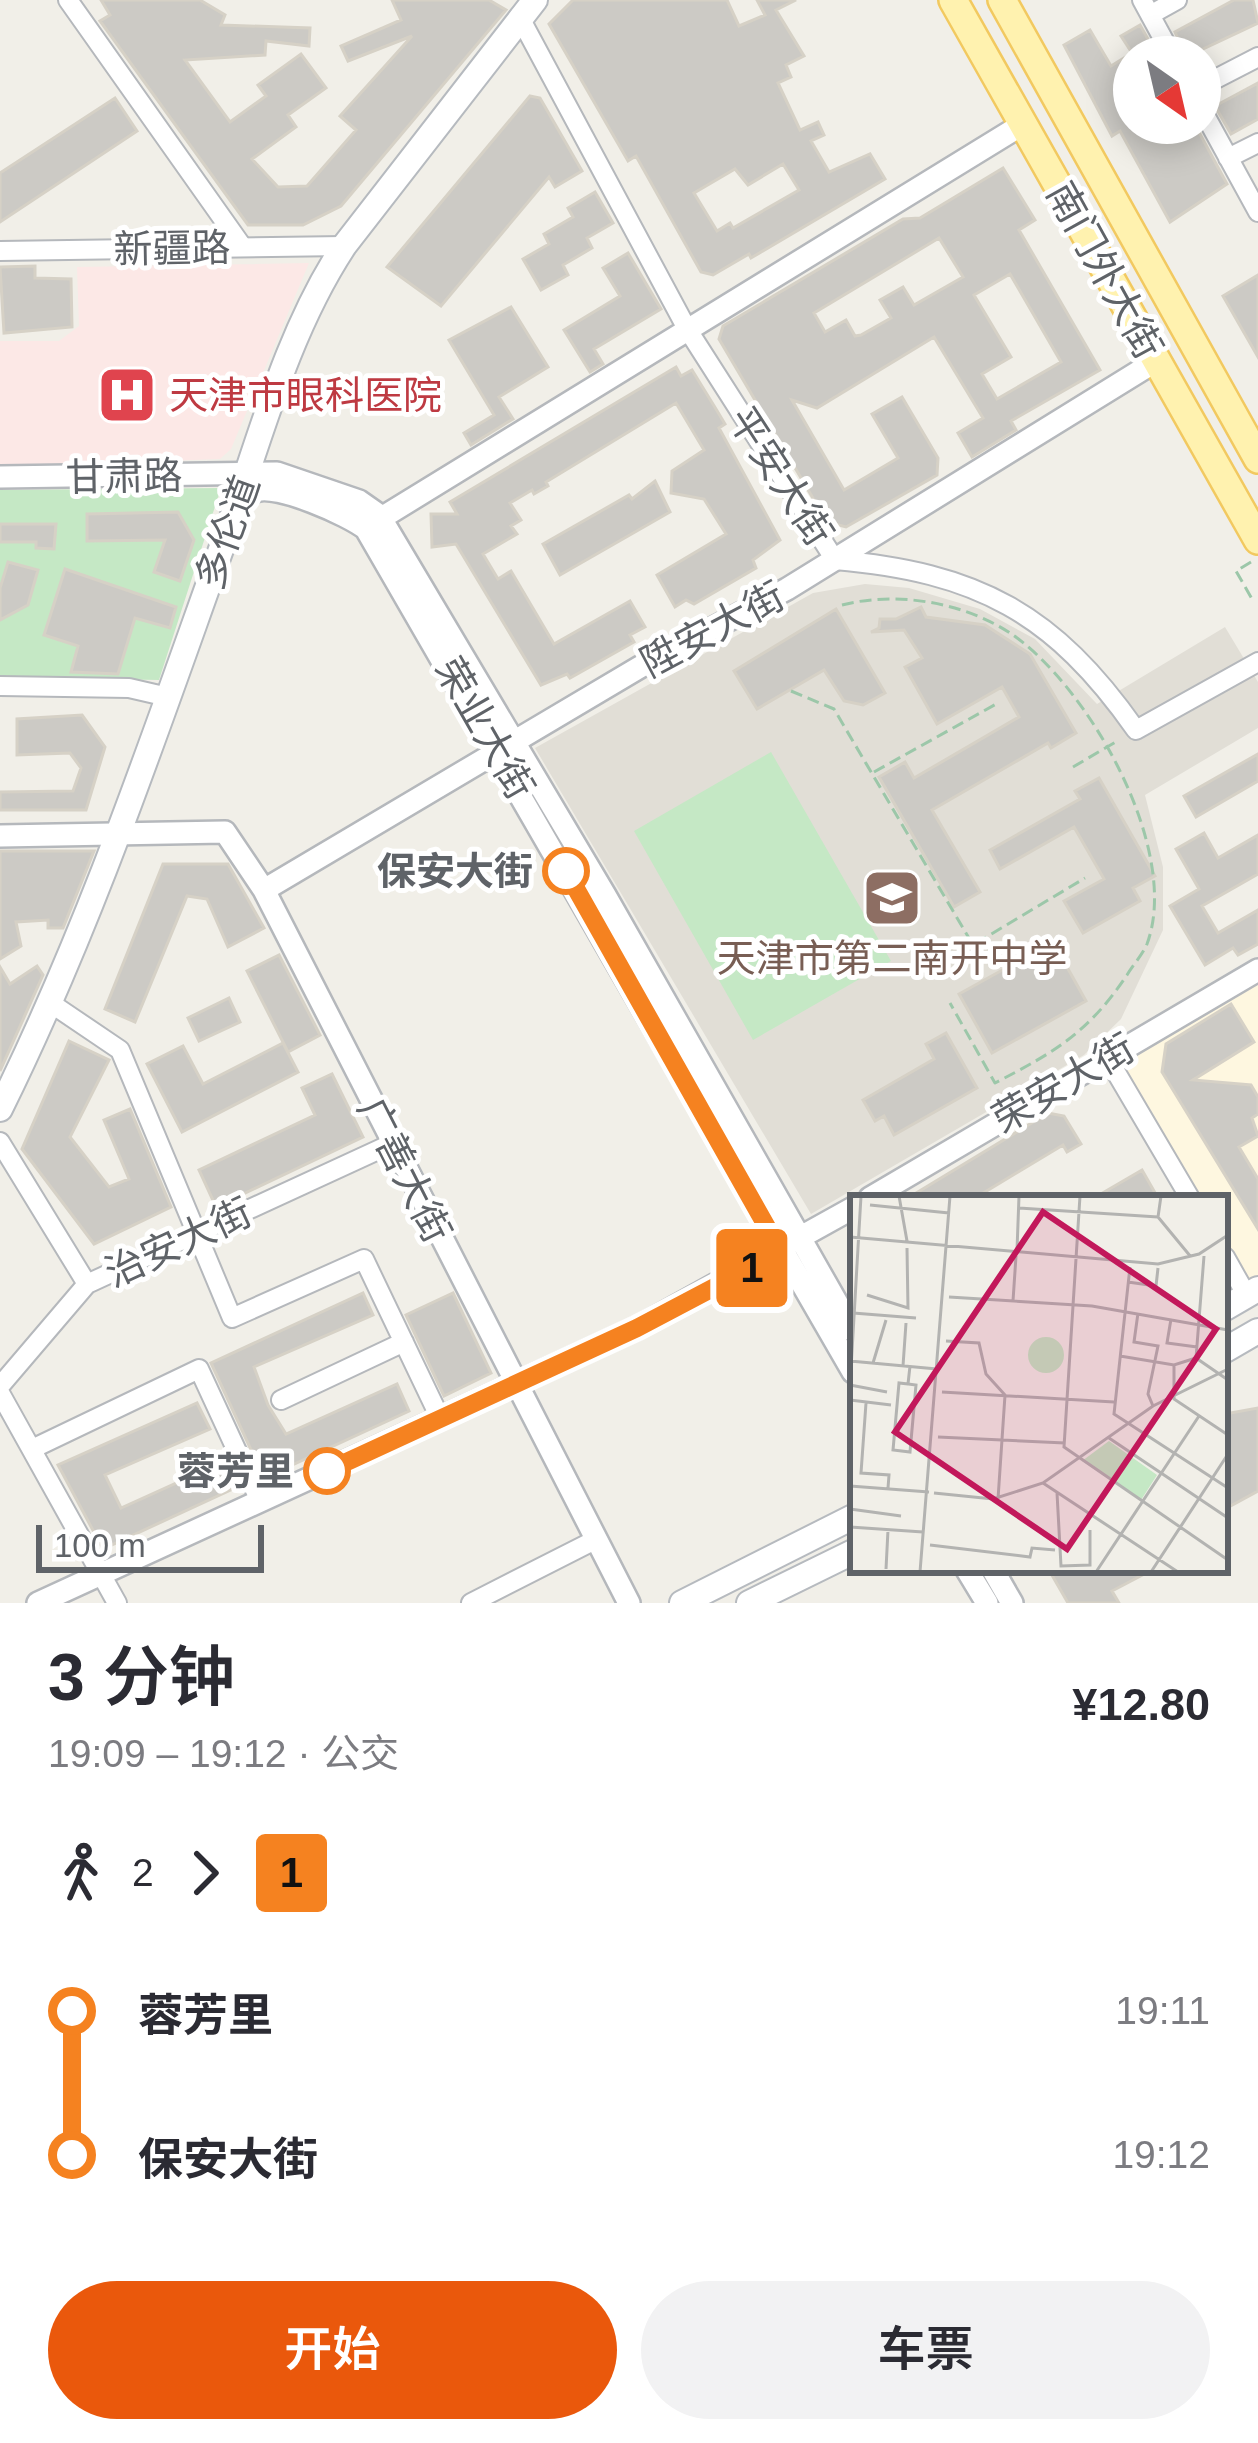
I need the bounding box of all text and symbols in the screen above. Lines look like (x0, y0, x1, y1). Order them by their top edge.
north arrow (1113, 36, 1221, 144)
map controls (1113, 36, 1221, 144)
street label: 南门外大街 (1038, 175, 1171, 366)
street label: 新疆路 (113, 226, 231, 271)
hospital icon: 天津市眼科医院 (96, 364, 158, 426)
place label: 天津市眼科医院 (169, 374, 442, 417)
street label: 平安大街 (720, 399, 841, 553)
street label: 甘肃路 (65, 454, 183, 499)
street label: 多伦道 (187, 470, 268, 595)
street label: 陞安大街 (633, 574, 791, 685)
street label: 荣业大街 (427, 650, 542, 807)
marker: 保安大街 (544, 849, 588, 893)
place label: 保安大街 (377, 850, 533, 893)
school or university icon: 天津市第二南开中学 (861, 867, 923, 929)
place label: 天津市第二南开中学 (716, 937, 1068, 980)
street label: 荣安大街 (985, 1026, 1142, 1141)
street label: 广善大街 (350, 1091, 459, 1249)
street label: 治安大街 (98, 1190, 258, 1295)
inset map (850, 1195, 1228, 1573)
line badge: 1 (713, 1229, 791, 1307)
text: 1 (740, 1244, 764, 1291)
marker: 蓉芳里 (305, 1449, 349, 1493)
place label: 蓉芳里 (177, 1450, 294, 1493)
scale bar (36, 1519, 264, 1572)
text: 100 m (54, 1527, 146, 1564)
text: 3 分钟 (48, 1640, 235, 1714)
text: ¥12.80 (1072, 1679, 1210, 1730)
text: 19:09 – 19:12 · 公交 (48, 1732, 399, 1775)
icon: walk (48, 1840, 114, 1906)
icon: forward (172, 1840, 238, 1906)
text: 1 (280, 1849, 303, 1896)
text: 2 (132, 1851, 154, 1894)
text: 19:11 (1115, 1989, 1210, 2032)
text: 蓉芳里 (138, 1990, 273, 2041)
text: 19:12 (1112, 2133, 1210, 2176)
text: 保安大街 (138, 2134, 318, 2185)
button: 开始 (48, 2281, 617, 2419)
button: 车票 (641, 2281, 1210, 2419)

